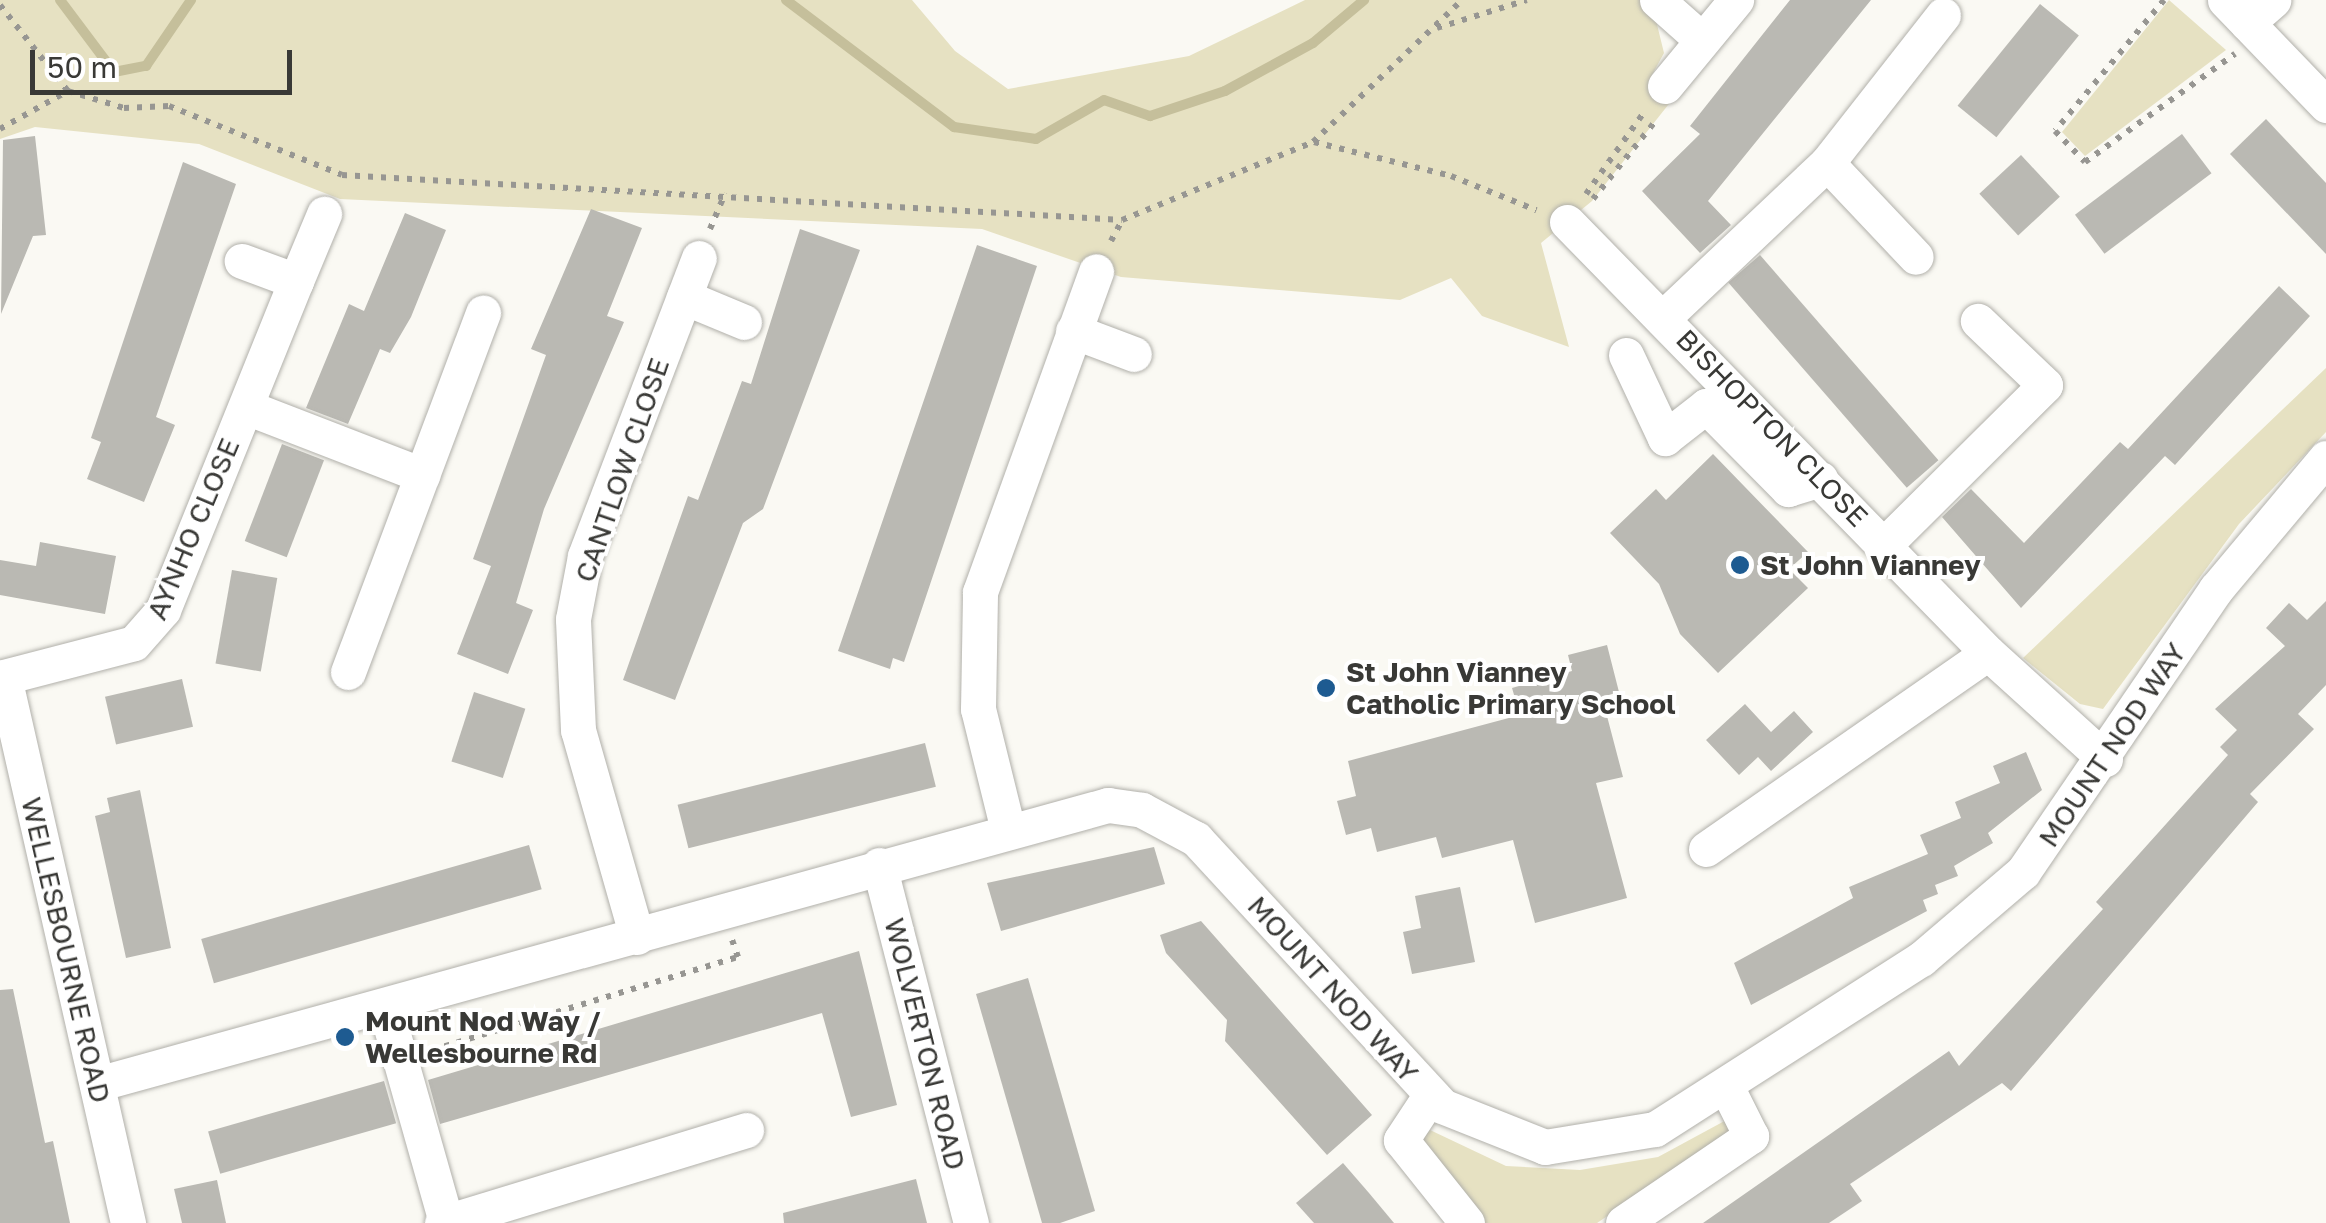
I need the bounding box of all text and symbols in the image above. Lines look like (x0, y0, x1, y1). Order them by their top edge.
scale bar (35, 30, 298, 92)
text: 50 m (47, 49, 117, 85)
street label: BISHOPTON CLOSE (1669, 322, 1875, 534)
street label: CANTLOW CLOSE (568, 354, 676, 586)
street label: AYNHO CLOSE (140, 433, 246, 625)
place label: St John Vianney (1760, 548, 1981, 582)
marker: St John Vianney (1729, 554, 1751, 576)
street label: MOUNT NOD WAY (2031, 637, 2193, 853)
place label: St John Vianney Catholic Primary School (1346, 655, 1676, 721)
marker: St John Vianney Catholic Primary School (1315, 677, 1337, 699)
street label: WELLESBOURNE ROAD (14, 794, 118, 1106)
street label: MOUNT NOD WAY (1241, 889, 1425, 1089)
street label: WOLVERTON ROAD (877, 915, 973, 1173)
place label: Mount Nod Way / Wellesbourne Rd (365, 1004, 600, 1070)
marker: Mount Nod Way / Wellesbourne Rd (334, 1026, 356, 1048)

